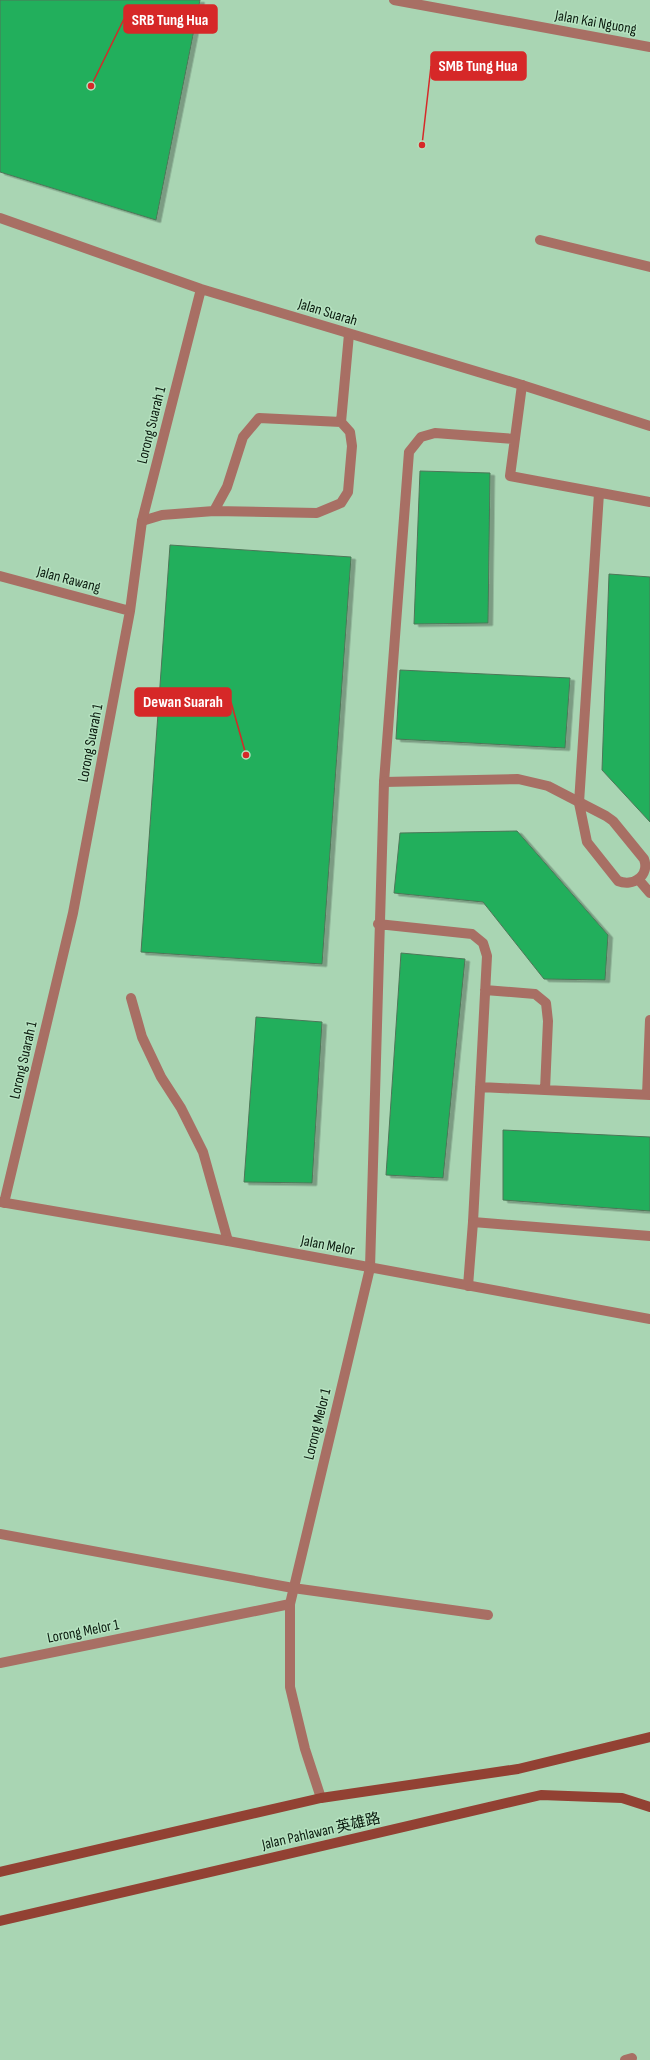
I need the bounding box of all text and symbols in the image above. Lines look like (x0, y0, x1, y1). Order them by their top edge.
callout: SRB Tung Hua (124, 5, 217, 33)
street label: Jalan Kai Nguong (553, 6, 638, 39)
text: SRB Tung Hua (132, 11, 208, 30)
callout: SMB Tung Hua (431, 52, 526, 80)
text: SMB Tung Hua (439, 57, 517, 76)
street label: Jalan Suarah (295, 294, 360, 330)
street label: Lorong Suarah 1 (133, 384, 170, 466)
street label: Jalan Rawang (34, 562, 103, 597)
callout: Dewan Suarah (135, 688, 231, 716)
text: Dewan Suarah (143, 693, 223, 712)
street label: Lorong Suarah 1 (74, 702, 108, 784)
street label: Lorong Suarah 1 (5, 1019, 42, 1101)
street label: Jalan Melor (298, 1231, 357, 1260)
street label: Lorong Melor 1 (299, 1386, 336, 1462)
street label: Lorong Melor 1 (46, 1615, 121, 1648)
street label: Jalan Pahlawan 英雄路 (259, 1809, 382, 1855)

